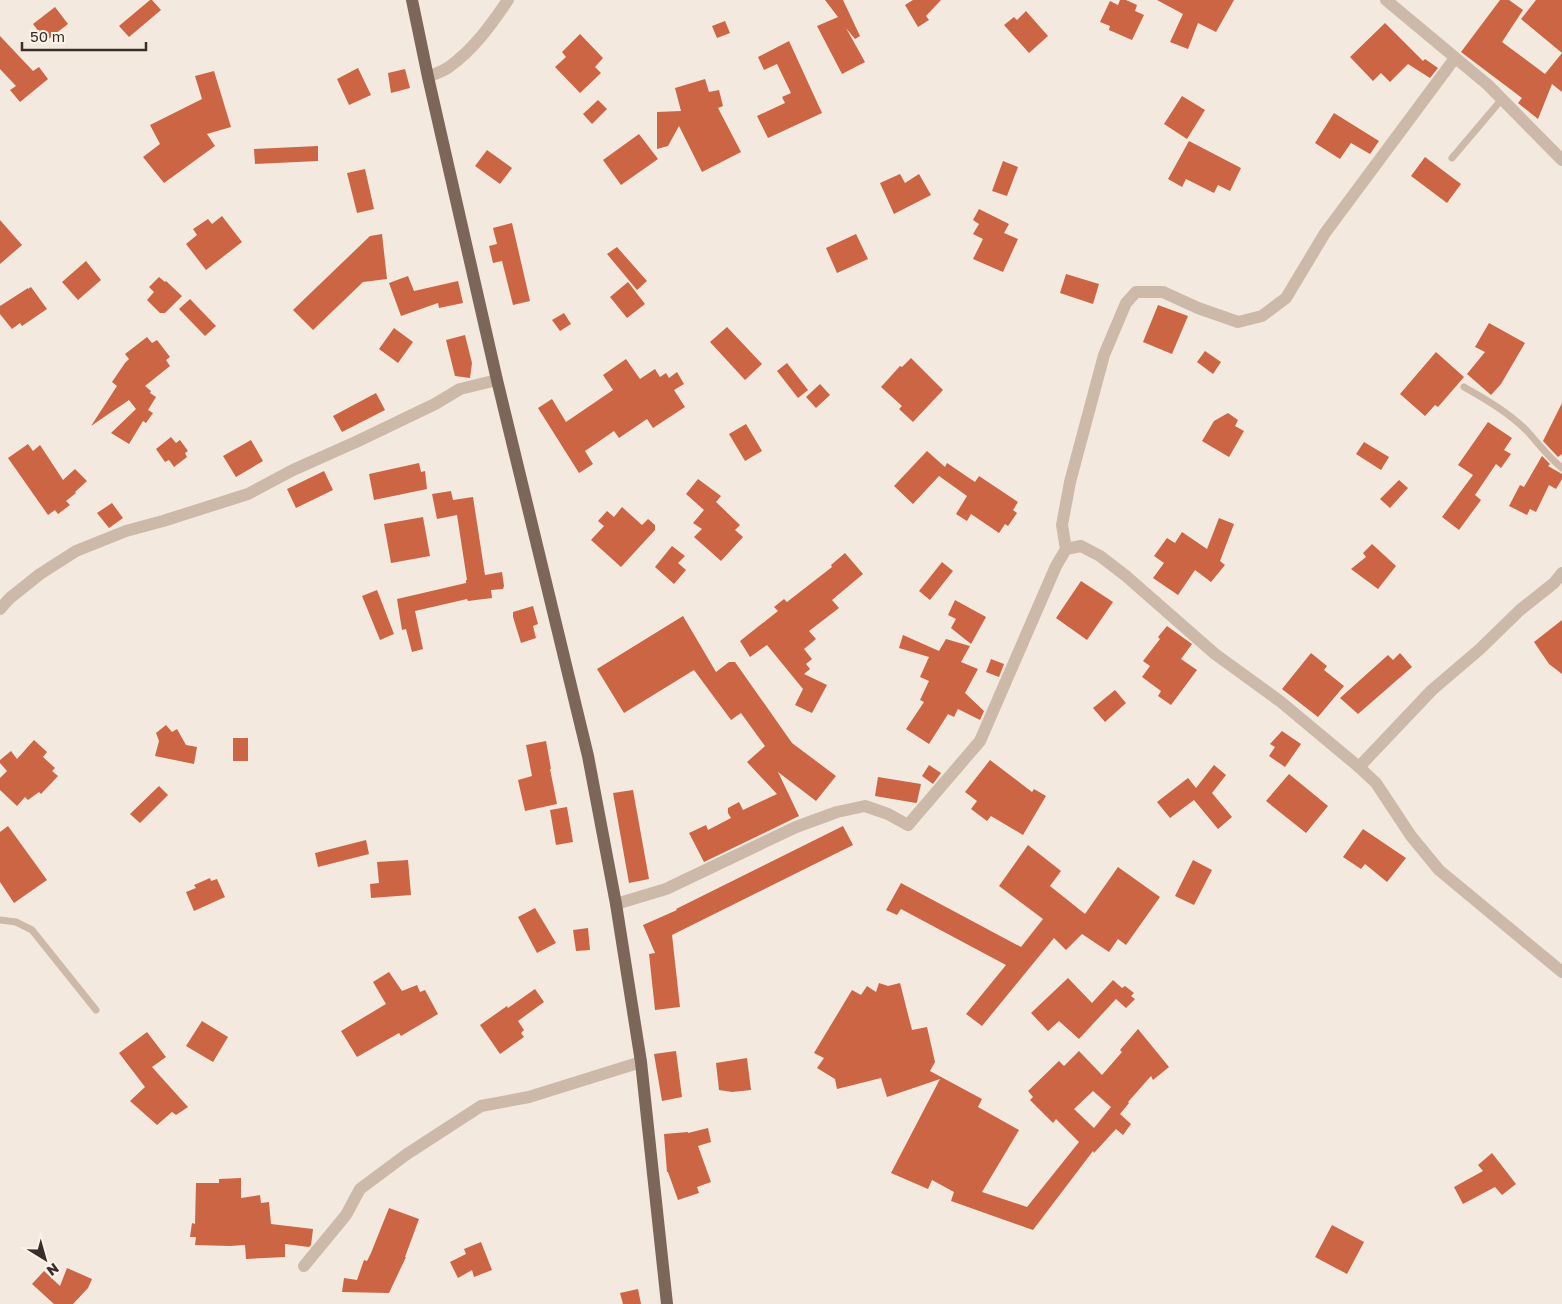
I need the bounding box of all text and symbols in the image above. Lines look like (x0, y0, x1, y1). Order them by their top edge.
scale bar (22, 20, 146, 52)
text: 50 m (30, 27, 65, 45)
north arrow (20, 1234, 70, 1284)
text: N (44, 1260, 62, 1280)

